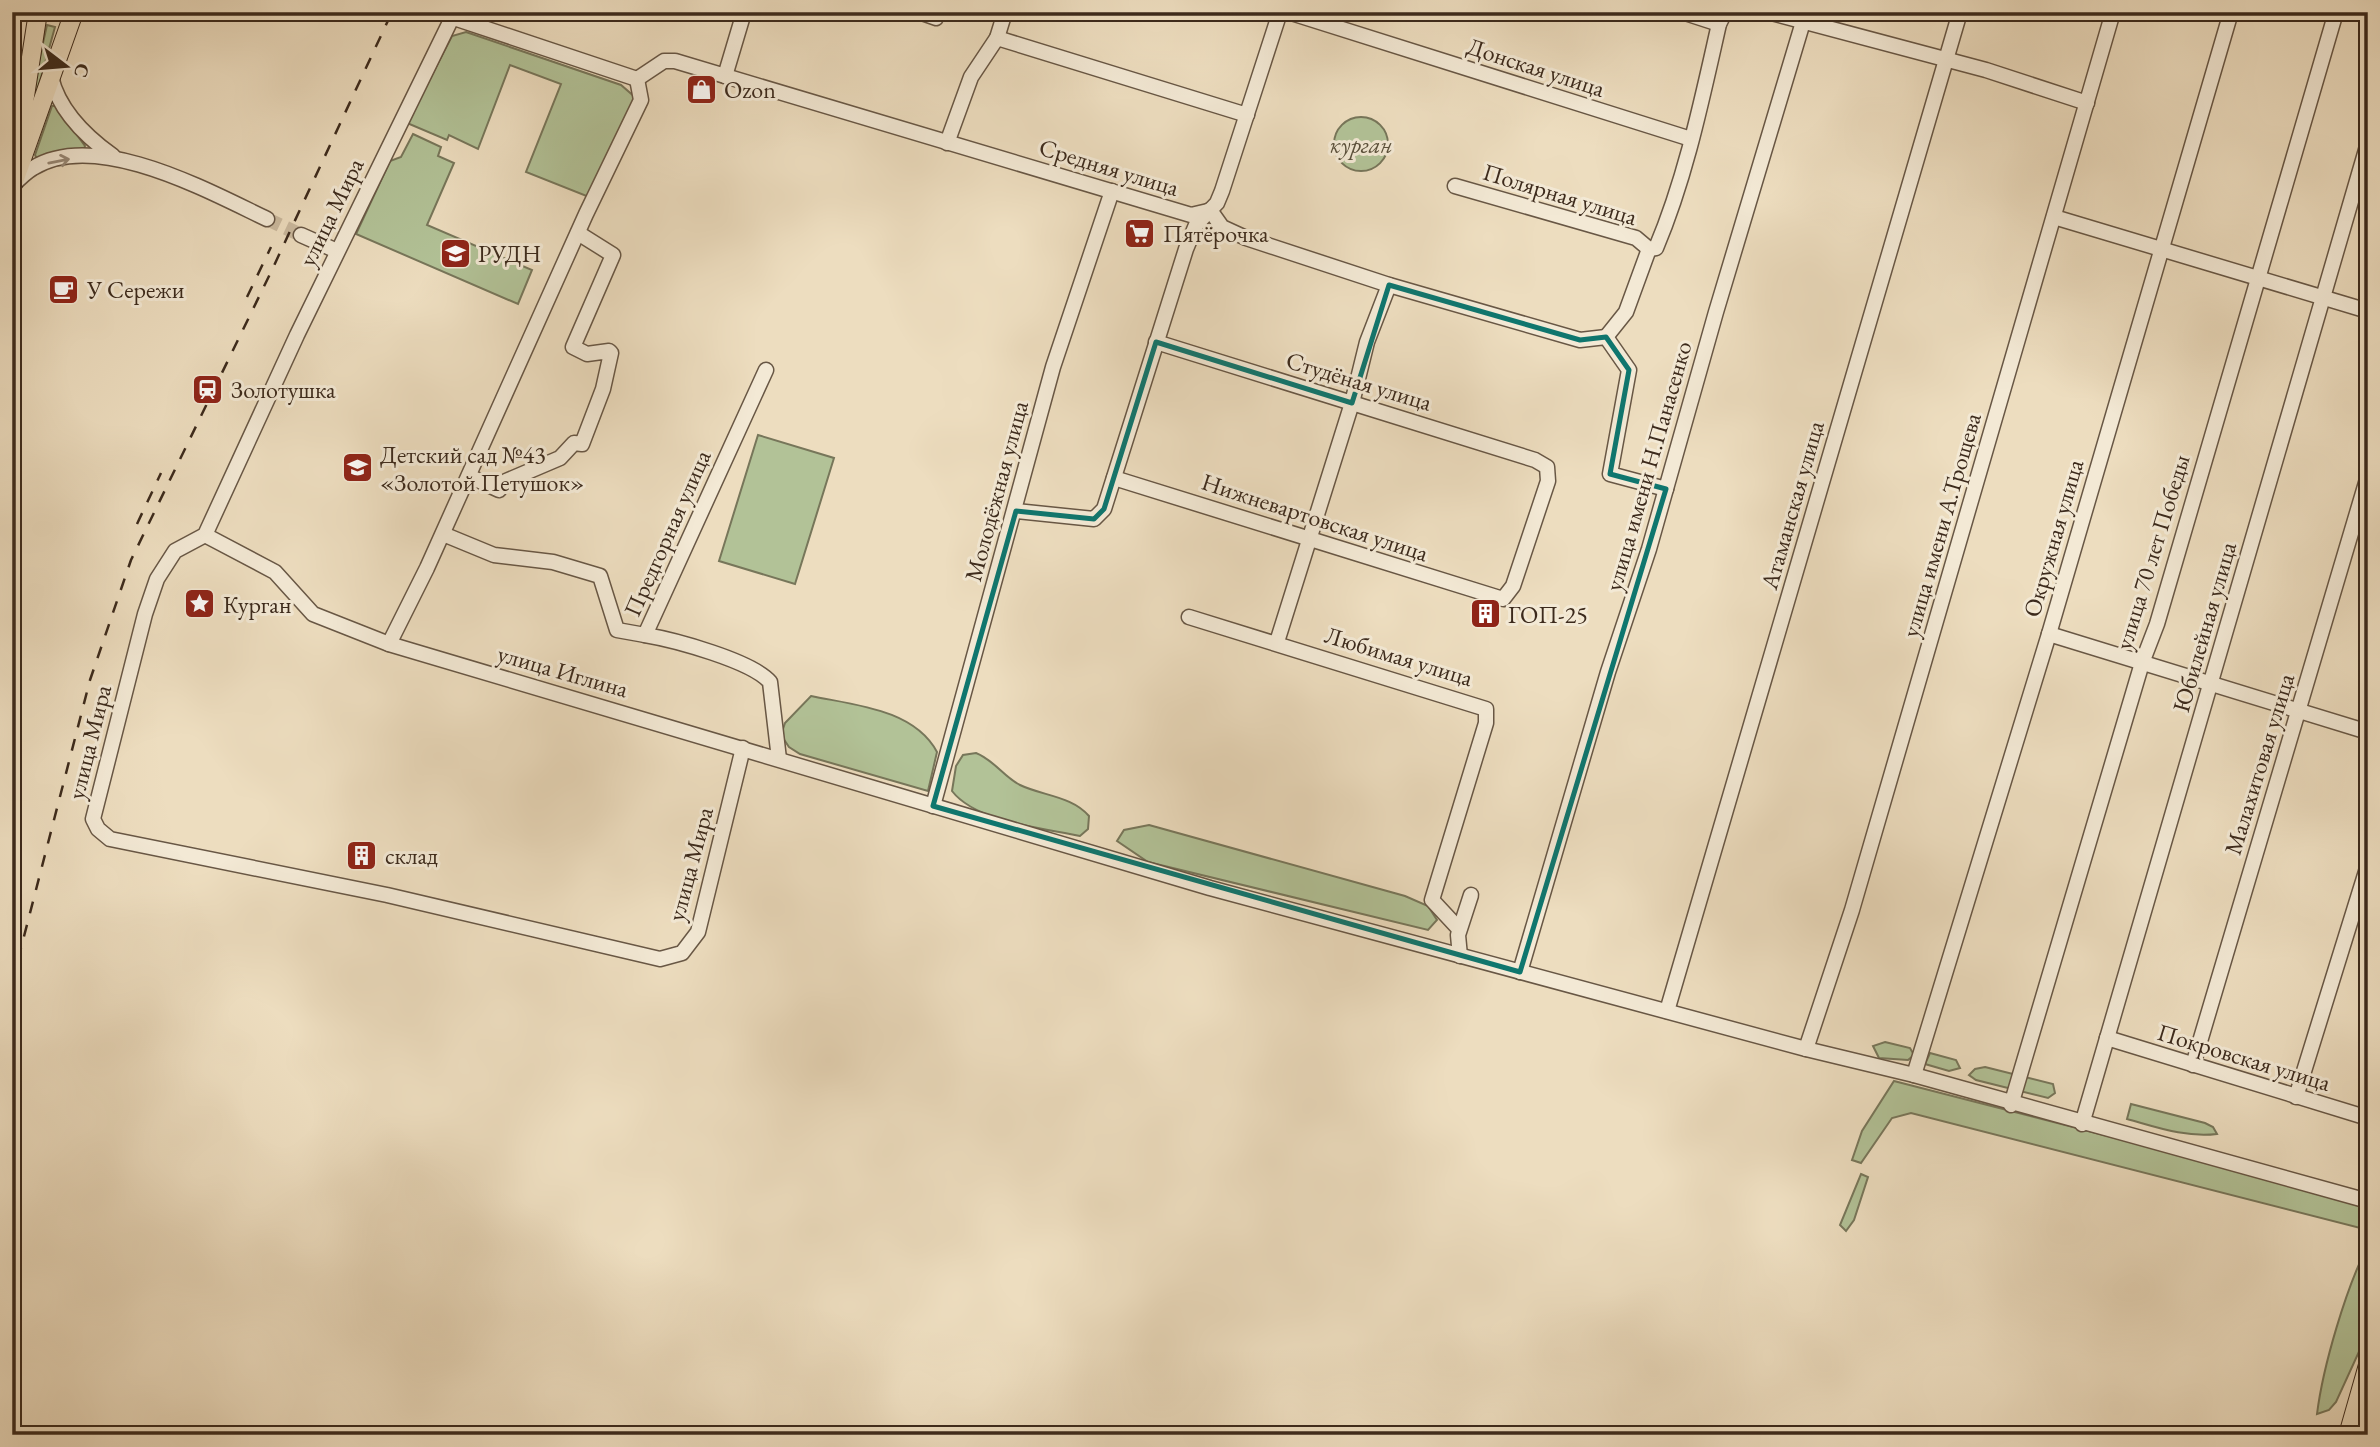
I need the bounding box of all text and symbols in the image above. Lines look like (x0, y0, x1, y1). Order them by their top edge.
street label: Донская улица (1463, 30, 1609, 104)
north arrow (32, 32, 102, 102)
text: С (68, 61, 96, 80)
shop icon: Ozon (684, 72, 718, 106)
place label: Ozon (724, 74, 776, 105)
park label: курган (1329, 129, 1393, 160)
street label: Средняя улица (1035, 131, 1183, 203)
street label: улица Мира (291, 152, 371, 271)
one-way arrow (47, 153, 70, 167)
street label: Полярная улица (1479, 156, 1641, 232)
supermarket icon: Пятёрочка (1123, 216, 1157, 250)
place label: Пятёрочка (1163, 218, 1269, 249)
school or university icon: РУДН (438, 236, 472, 270)
place label: РУДН (478, 238, 541, 269)
cafe icon: У Сережи (47, 272, 81, 306)
place label: У Сережи (86, 274, 185, 305)
street label: улица имени Н.Панасенко (1597, 337, 1699, 594)
street label: Студёная улица (1282, 344, 1436, 418)
station icon: Золотушка (191, 372, 225, 406)
place label: Золотушка (231, 374, 336, 405)
street label: Молодёжная улица (957, 397, 1035, 585)
street label: улица имени А.Трощева (1894, 409, 1988, 641)
street label: Атаманская улица (1753, 417, 1831, 594)
place label: Детский сад №43 «Золотой Петушок» (380, 439, 584, 498)
street label: Предгорная улица (616, 445, 718, 621)
street label: улица 70 лет Победы (2108, 450, 2196, 653)
school or university icon: Детский сад №43 «Золотой Петушок» (340, 451, 374, 485)
street label: Окружная улица (2016, 455, 2090, 620)
street label: Нижневартовская улица (1198, 466, 1433, 568)
street label: Юбилейная улица (2165, 538, 2243, 716)
place icon: Курган (183, 587, 217, 621)
place label: Курган (223, 589, 291, 620)
building icon: ГОП-25 (1468, 597, 1502, 631)
place label: ГОП-25 (1508, 599, 1588, 630)
street label: Любимая улица (1321, 619, 1477, 693)
street label: улица Иглина (494, 638, 632, 705)
street label: Малахитовая улица (2217, 669, 2301, 858)
street label: улица Мира (60, 681, 118, 802)
street label: улица Мира (660, 803, 720, 924)
building icon: склад (345, 838, 379, 872)
place label: склад (385, 840, 438, 871)
street label: Покровская улица (2154, 1016, 2335, 1098)

